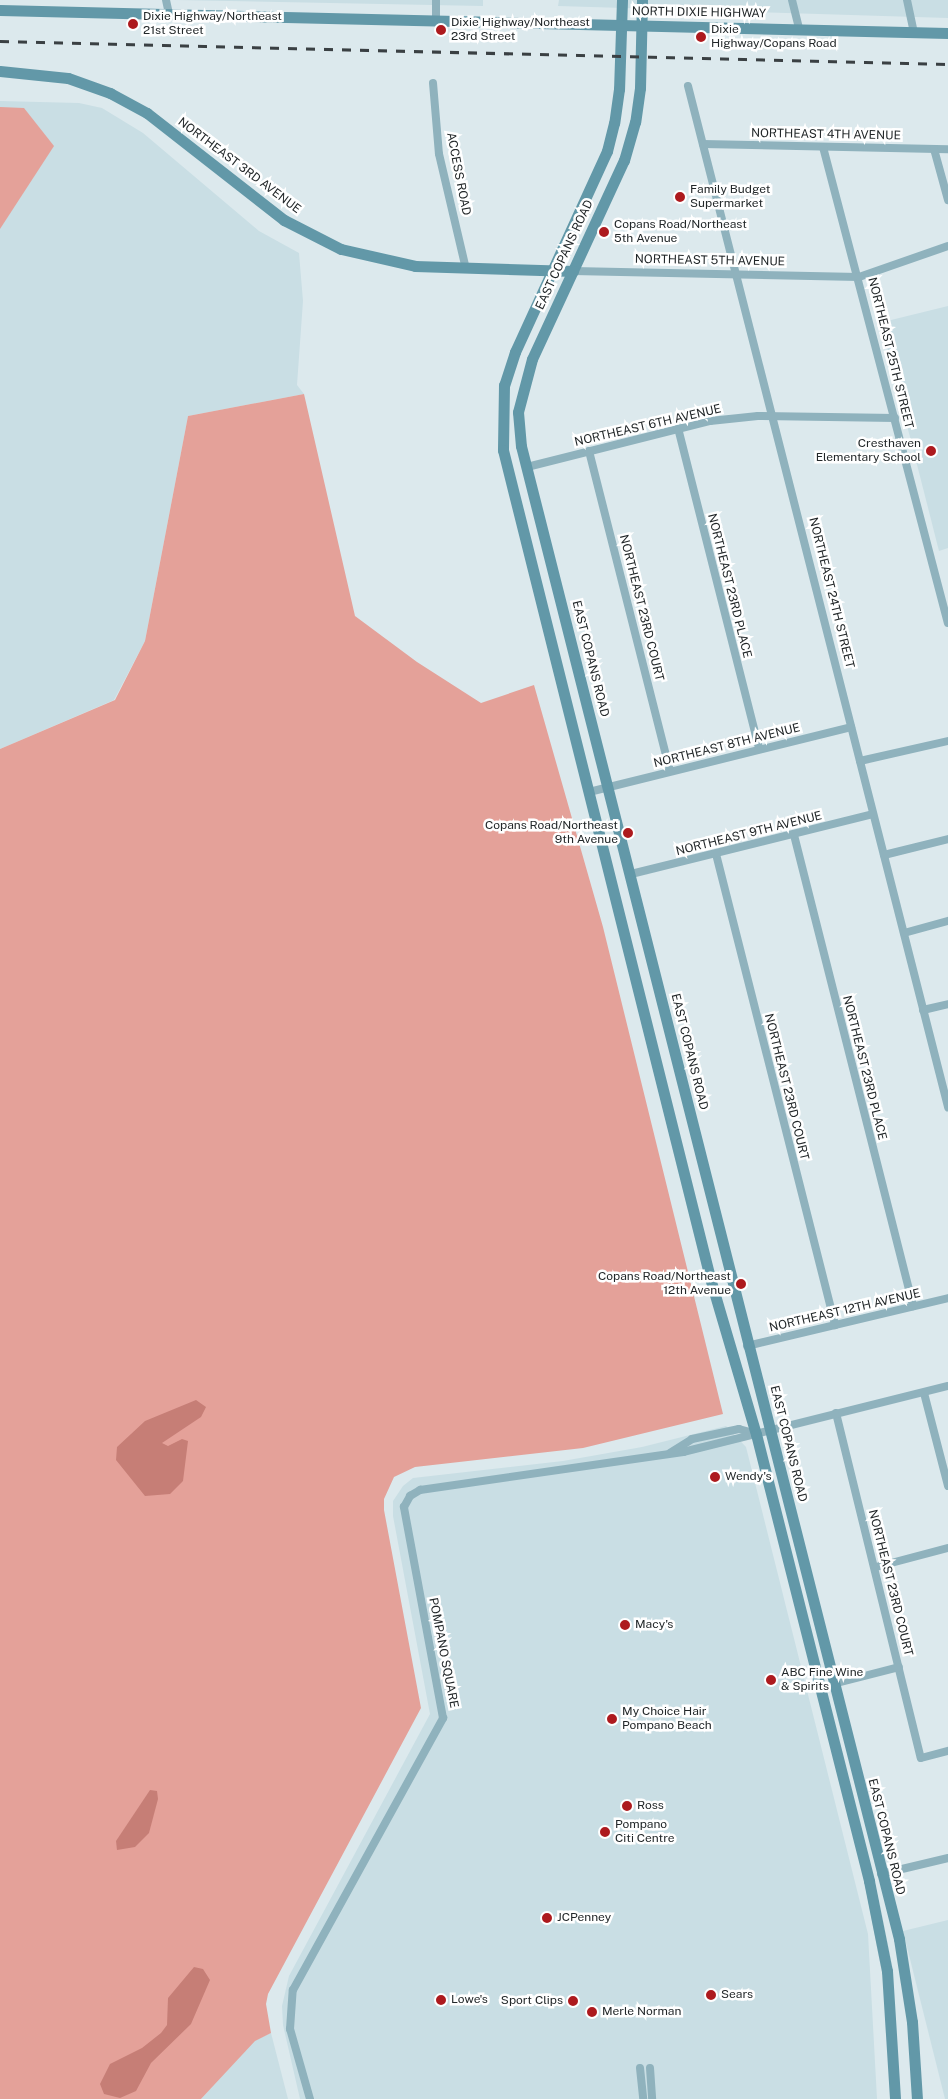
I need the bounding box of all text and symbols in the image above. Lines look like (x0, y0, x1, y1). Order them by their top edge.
street label: NORTH DIXIE HIGHWAY (632, 5, 766, 21)
place label: Dixie Highway/Northeast 21st Street (143, 10, 282, 38)
place label: Dixie Highway/Northeast 23rd Street (451, 16, 590, 44)
marker: Dixie Highway/Northeast 21st Street (127, 18, 139, 30)
place label: Dixie Highway/Copans Road (711, 23, 837, 51)
marker: Dixie Highway/Northeast 23rd Street (435, 24, 447, 36)
marker: Dixie Highway/Copans Road (695, 31, 707, 43)
street label: NORTHEAST 3RD AVENUE (175, 115, 303, 217)
street label: NORTHEAST 4TH AVENUE (751, 126, 901, 144)
street label: ACCESS ROAD (443, 131, 473, 217)
place label: Family Budget Supermarket (690, 183, 770, 211)
marker: Family Budget Supermarket (674, 191, 686, 203)
street label: EAST COPANS ROAD (533, 198, 597, 312)
place label: Copans Road/Northeast 5th Avenue (614, 218, 747, 246)
marker: Copans Road/Northeast 5th Avenue (598, 226, 610, 238)
street label: NORTHEAST 5TH AVENUE (635, 252, 785, 270)
street label: NORTHEAST 25TH STREET (864, 276, 916, 430)
street label: NORTHEAST 6TH AVENUE (573, 402, 723, 450)
place label: Cresthaven Elementary School (816, 437, 921, 465)
marker: Cresthaven Elementary School (925, 445, 937, 457)
street label: NORTHEAST 23RD PLACE (704, 512, 754, 660)
street label: NORTHEAST 24TH STREET (805, 516, 857, 670)
street label: NORTHEAST 23RD COURT (616, 533, 666, 683)
street label: EAST COPANS ROAD (569, 599, 611, 719)
street label: NORTHEAST 8TH AVENUE (652, 721, 802, 771)
street label: NORTHEAST 9TH AVENUE (674, 809, 824, 859)
place label: Copans Road/Northeast 9th Avenue (485, 819, 618, 847)
marker: Copans Road/Northeast 9th Avenue (622, 827, 634, 839)
street label: EAST COPANS ROAD (668, 992, 710, 1112)
street label: NORTHEAST 23RD PLACE (839, 994, 889, 1142)
street label: NORTHEAST 23RD COURT (761, 1012, 811, 1162)
place label: Copans Road/Northeast 12th Avenue (598, 1270, 731, 1298)
marker: Copans Road/Northeast 12th Avenue (735, 1278, 747, 1290)
street label: NORTHEAST 12TH AVENUE (768, 1287, 922, 1335)
street label: EAST COPANS ROAD (767, 1384, 809, 1504)
place label: Wendy's (725, 1470, 771, 1484)
marker: Wendy's (709, 1471, 721, 1483)
street label: NORTHEAST 23RD COURT (865, 1508, 915, 1658)
street label: POMPANO SQUARE (425, 1597, 461, 1709)
place label: Macy's (635, 1618, 673, 1632)
marker: Macy's (619, 1619, 631, 1631)
place label: ABC Fine Wine & Spirits (781, 1666, 864, 1694)
marker: ABC Fine Wine & Spirits (765, 1674, 777, 1686)
place label: My Choice Hair Pompano Beach (622, 1705, 712, 1733)
marker: My Choice Hair Pompano Beach (606, 1713, 618, 1725)
street label: EAST COPANS ROAD (865, 1777, 907, 1897)
place label: Ross (637, 1799, 664, 1813)
marker: Ross (621, 1800, 633, 1812)
place label: Pompano Citi Centre (615, 1818, 675, 1846)
marker: Pompano Citi Centre (599, 1826, 611, 1838)
place label: JCPenney (557, 1911, 611, 1925)
marker: JCPenney (541, 1912, 553, 1924)
place label: Sears (721, 1988, 753, 2002)
marker: Sears (705, 1989, 717, 2001)
place label: Lowe's (451, 1993, 488, 2007)
marker: Lowe's (435, 1994, 447, 2006)
place label: Sport Clips (501, 1994, 563, 2008)
marker: Sport Clips (567, 1995, 579, 2007)
place label: Merle Norman (602, 2005, 681, 2019)
marker: Merle Norman (586, 2006, 598, 2018)

